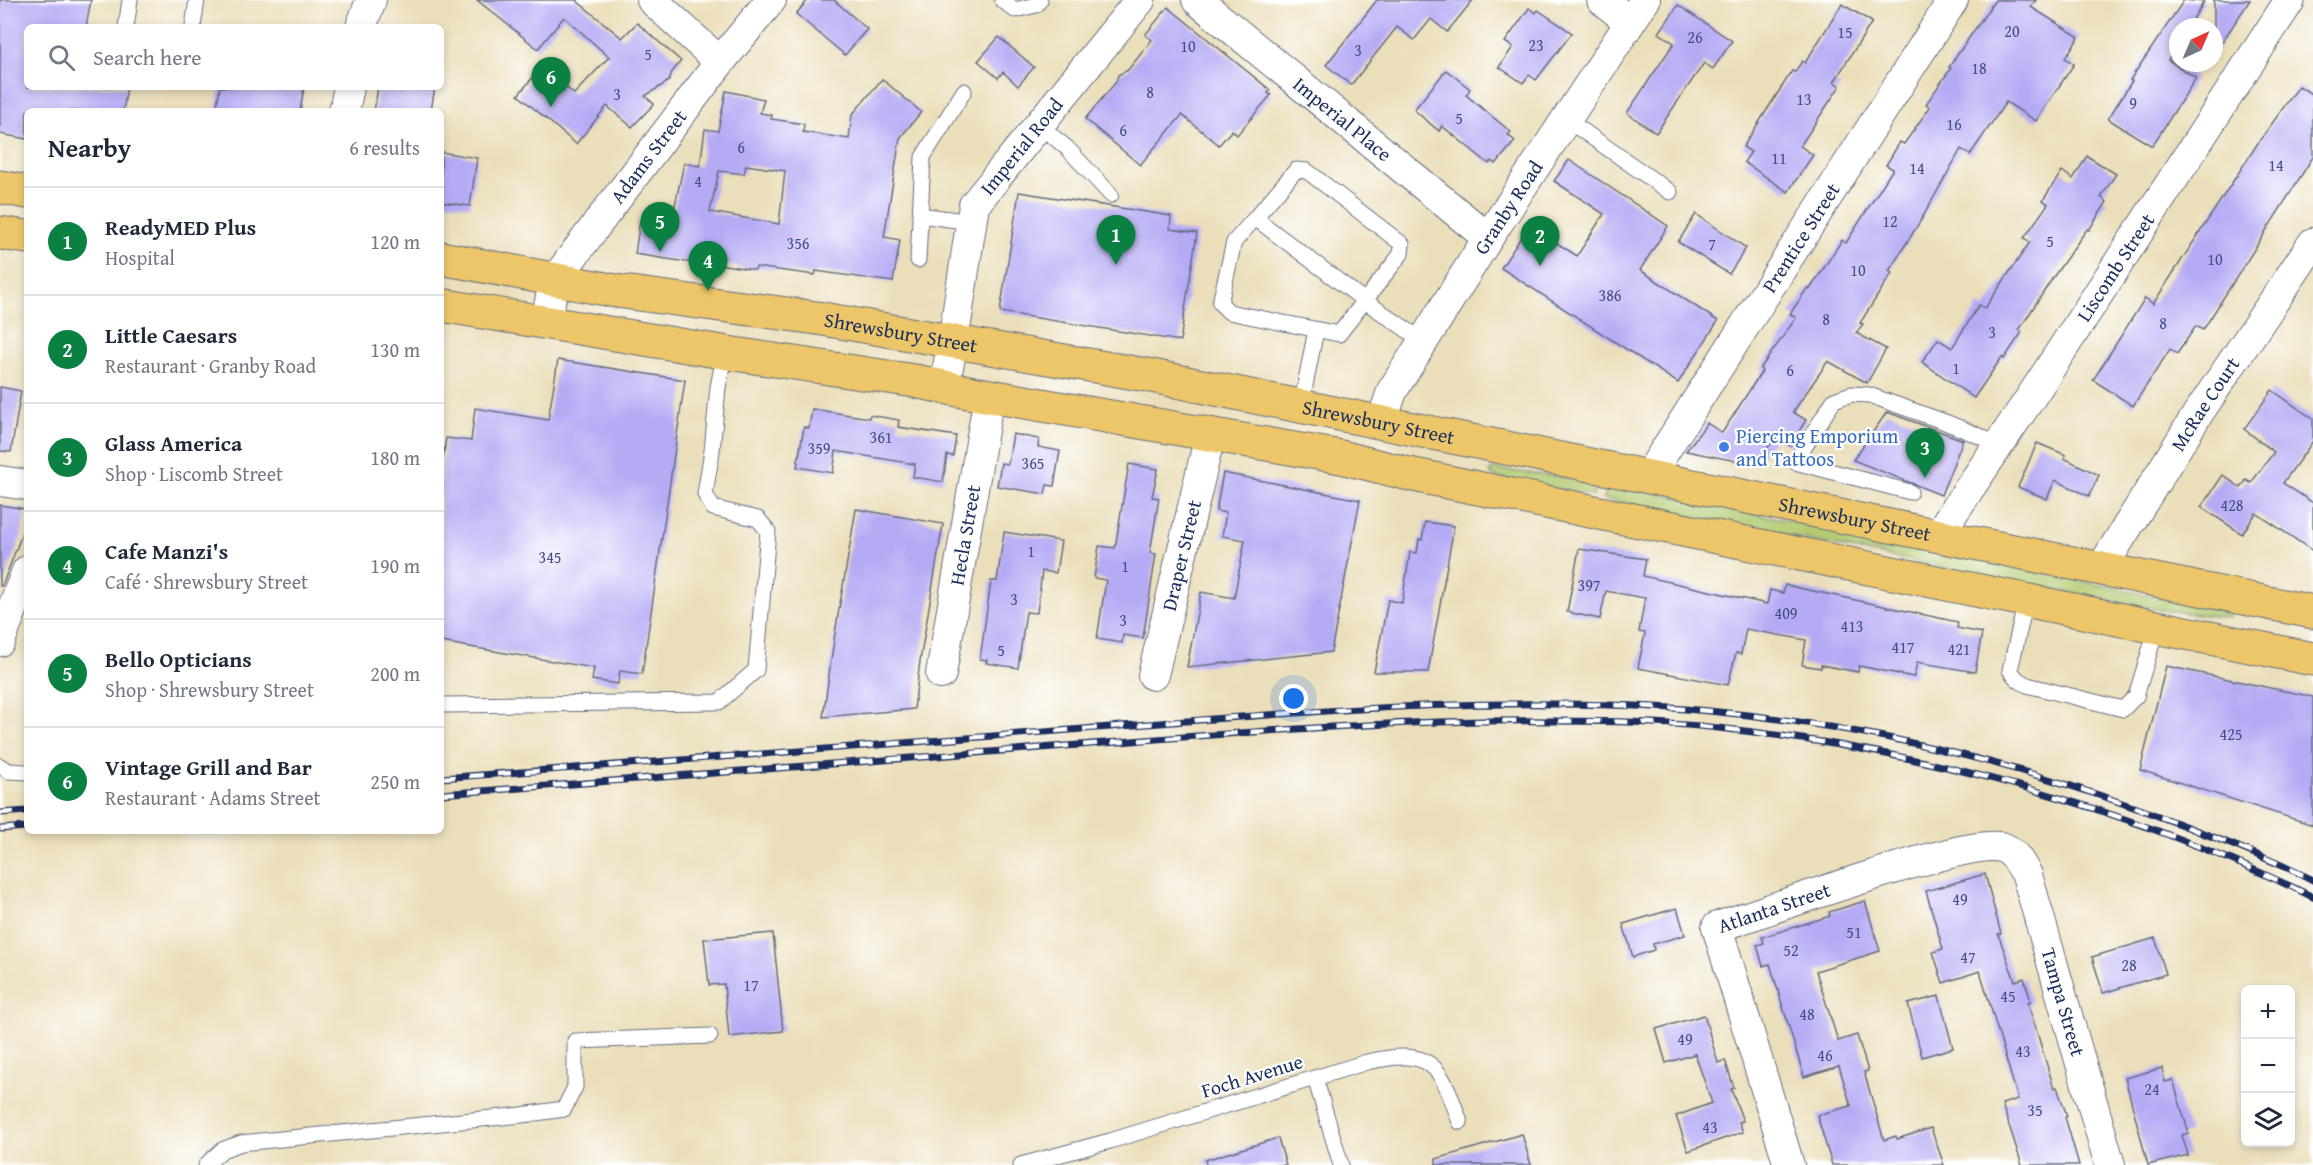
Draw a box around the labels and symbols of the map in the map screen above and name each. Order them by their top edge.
north arrow [2169,18,2223,72]
house number: 20 [2004,19,2020,43]
house number: 15 [1837,20,1853,44]
house number: 26 [1687,25,1703,49]
house number: 23 [1528,33,1544,57]
house number: 10 [1180,34,1196,58]
house number: 3 [1354,38,1362,62]
house number: 5 [644,42,652,66]
house number: 18 [1971,56,1987,80]
pin: 6 [532,57,570,107]
street label: Imperial Place [1287,69,1399,168]
house number: 8 [1146,80,1154,104]
house number: 3 [613,82,621,106]
house number: 13 [1796,87,1812,111]
street label: Imperial Road [973,91,1070,201]
house number: 9 [2129,91,2137,115]
street label: Adams Street [603,103,693,209]
house number: 5 [1455,106,1463,130]
house number: 16 [1946,112,1962,136]
house number: 6 [1119,118,1127,142]
house number: 6 [737,135,745,159]
house number: 11 [1771,146,1787,170]
house number: 14 [2268,153,2284,177]
street label: Granby Road [1466,154,1550,260]
house number: 14 [1909,156,1925,180]
house number: 4 [694,169,702,193]
street label: Prentice Street [1755,177,1847,298]
pin: 5 [640,202,680,252]
street label: Liscomb Street [2069,207,2161,327]
house number: 12 [1882,209,1898,233]
pin: 1 [1096,216,1136,265]
pin: 2 [1520,216,1560,266]
house number: 5 [2046,229,2054,253]
house number: 356 [786,231,810,255]
house number: 7 [1708,232,1716,256]
pin: 4 [688,242,728,291]
house number: 10 [2207,247,2223,271]
house number: 10 [1850,258,1866,282]
house number: 386 [1598,283,1622,307]
street label: Shrewsbury Street [822,305,980,360]
house number: 8 [1822,307,1830,331]
house number: 8 [2159,311,2167,335]
house number: 3 [1988,320,1996,344]
street label: McRae Court [2163,351,2246,456]
house number: 1 [1952,356,1960,380]
house number: 6 [1786,358,1794,382]
street label: Shrewsbury Street [1300,392,1457,451]
place label: Piercing Emporium and Tattoos [1736,421,1899,473]
house number: 361 [869,425,893,449]
pin: 3 [1906,428,1944,478]
house number: 359 [807,436,831,460]
marker: Piercing Emporium and Tattoos [1717,440,1731,454]
house number: 365 [1021,451,1045,475]
street label: Hecla Street [942,483,987,587]
street label: Shrewsbury Street [1776,489,1934,548]
house number: 428 [2220,493,2244,517]
street label: Draper Street [1154,497,1208,614]
house number: 1 [1027,539,1035,563]
house number: 345 [538,545,562,569]
house number: 1 [1121,554,1129,578]
house number: 397 [1577,573,1601,597]
house number: 3 [1010,587,1018,611]
house number: 409 [1774,601,1798,625]
house number: 3 [1119,608,1127,632]
house number: 413 [1840,614,1864,638]
house number: 417 [1891,635,1915,659]
house number: 421 [1947,637,1971,661]
house number: 5 [997,638,1005,662]
your location [1279,684,1308,713]
house number: 425 [2219,722,2243,746]
street label: Atlanta Street [1714,875,1834,940]
house number: 49 [1952,887,1968,911]
house number: 51 [1846,920,1862,944]
house number: 52 [1783,938,1799,962]
street label: Tampa Street [2035,944,2093,1060]
house number: 47 [1960,945,1976,969]
house number: 28 [2121,953,2137,977]
house number: 17 [743,973,759,997]
house number: 45 [2000,984,2016,1008]
house number: 48 [1799,1002,1815,1026]
house number: 49 [1677,1027,1693,1051]
house number: 43 [2015,1039,2031,1063]
house number: 46 [1817,1043,1833,1067]
street label: Foch Avenue [1197,1046,1306,1105]
house number: 24 [2144,1077,2160,1101]
house number: 35 [2027,1098,2043,1122]
house number: 43 [1702,1115,1718,1139]

